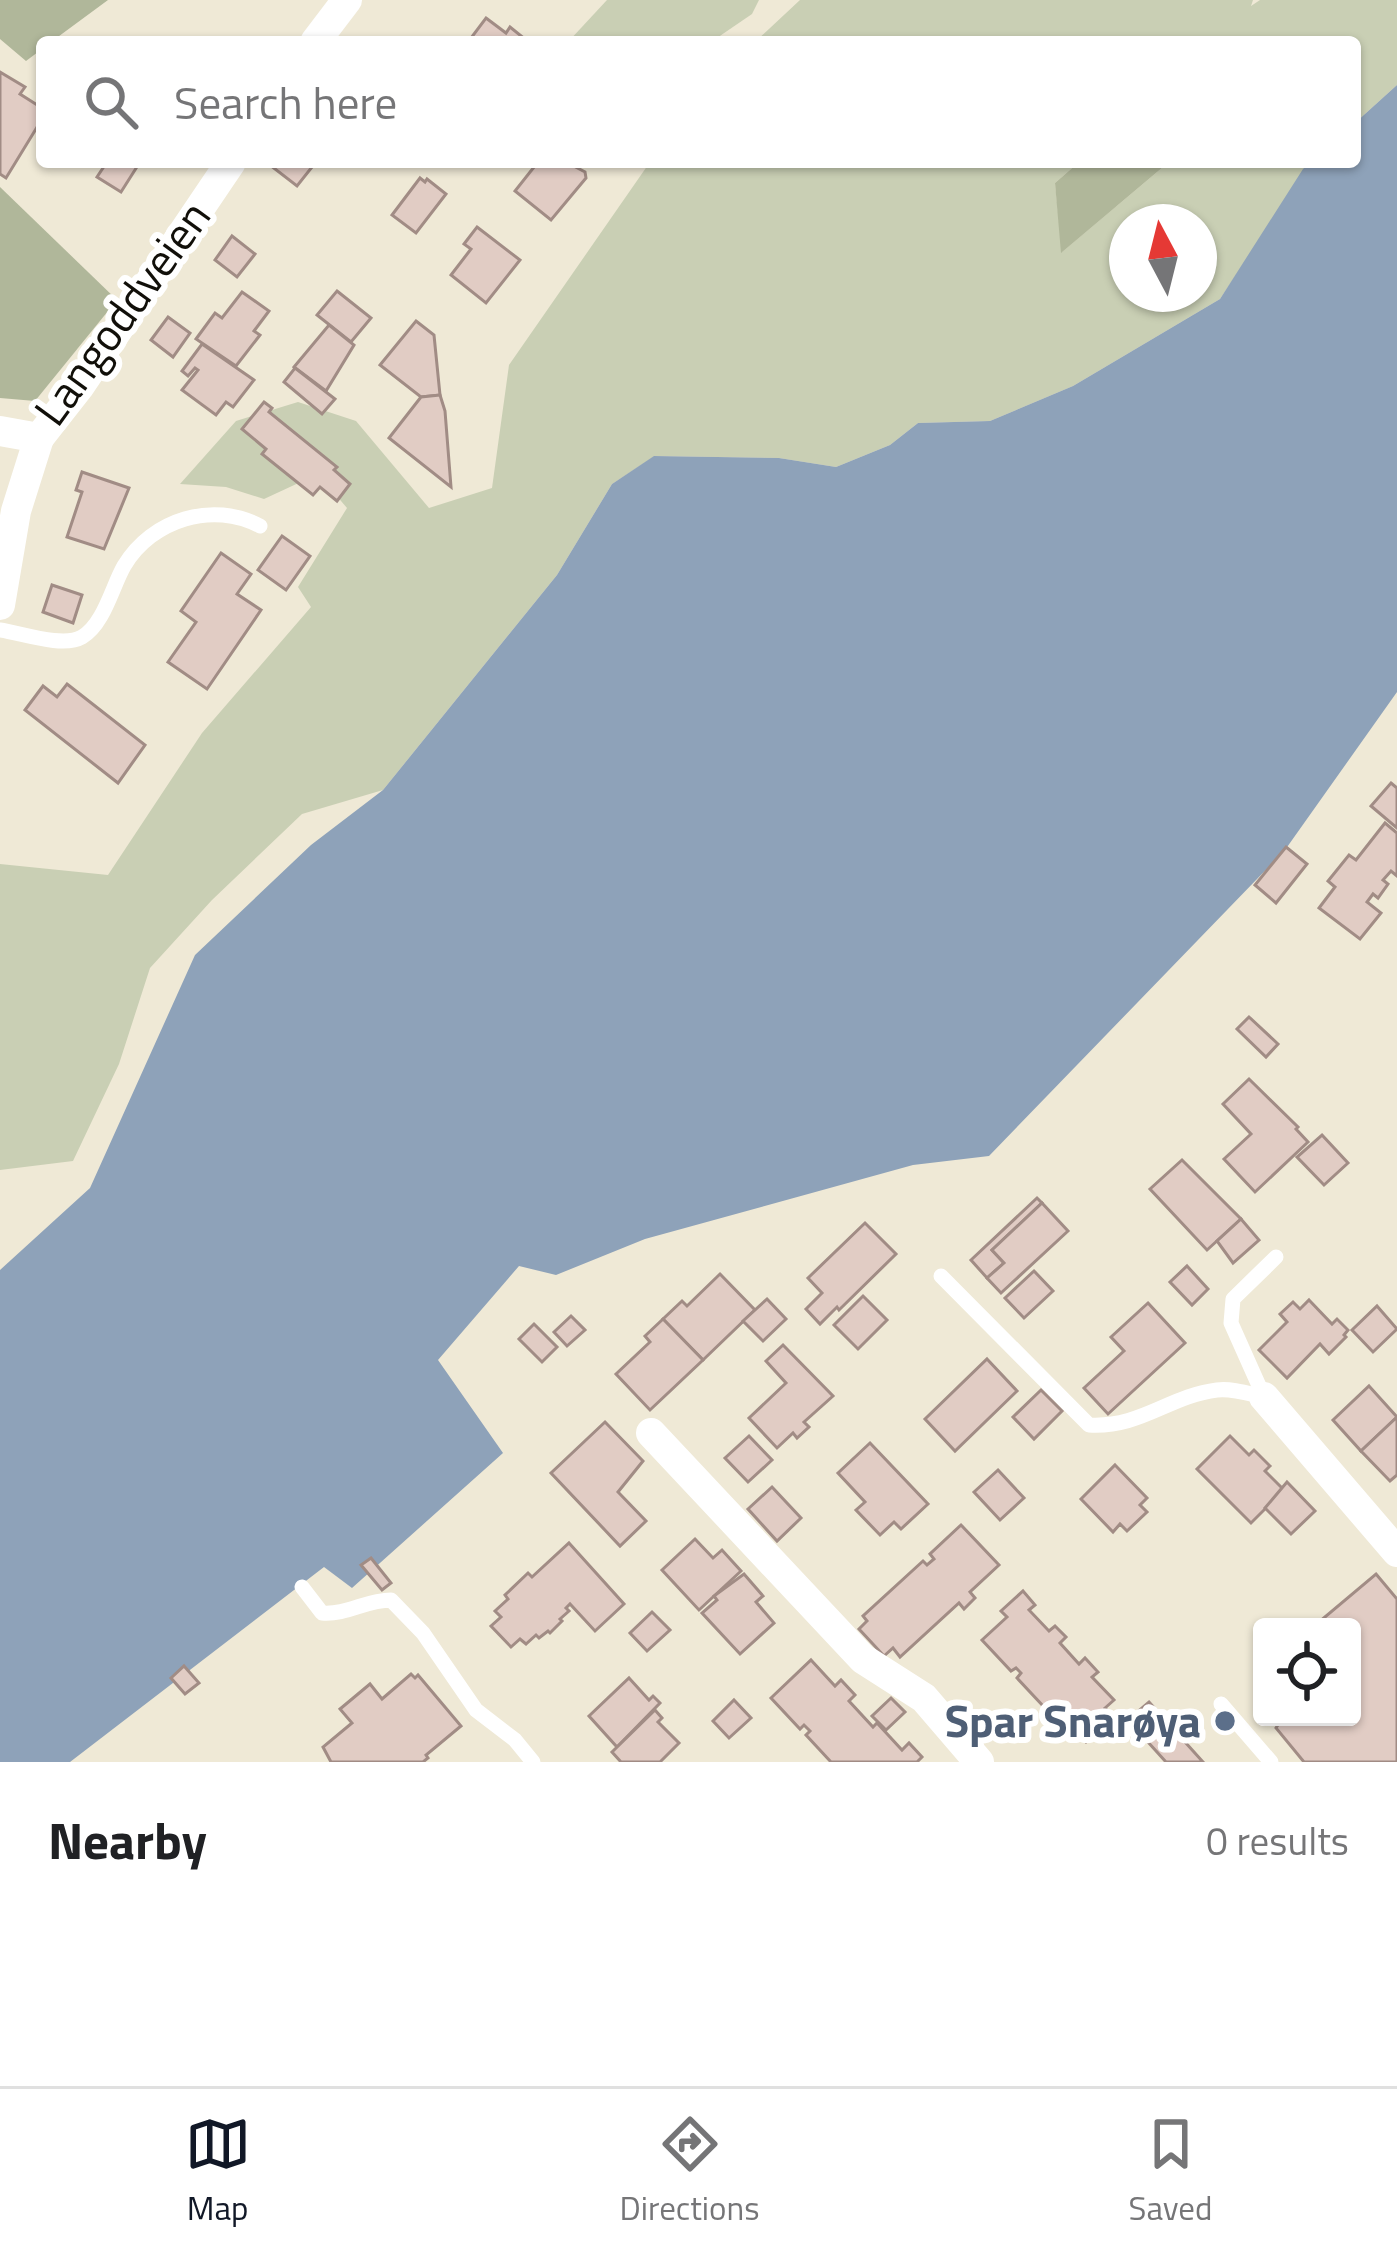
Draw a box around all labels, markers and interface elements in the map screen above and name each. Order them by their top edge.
search box [36,36,1361,168]
text: Search here [174,68,397,136]
icon: search [78,69,144,135]
street label: Langoddveien [16,186,226,439]
north arrow [1109,204,1217,312]
map controls [1253,1618,1361,1726]
button: locate [1253,1618,1361,1726]
place label: Spar Snarøya [945,1686,1201,1754]
marker: Spar Snarøya [1212,1708,1238,1734]
text: Nearby [48,1801,207,1879]
text: 0 results [1206,1811,1349,1870]
tab: Map [185,2111,251,2233]
tab: Directions [620,2111,760,2233]
tab: Saved [1129,2111,1212,2233]

